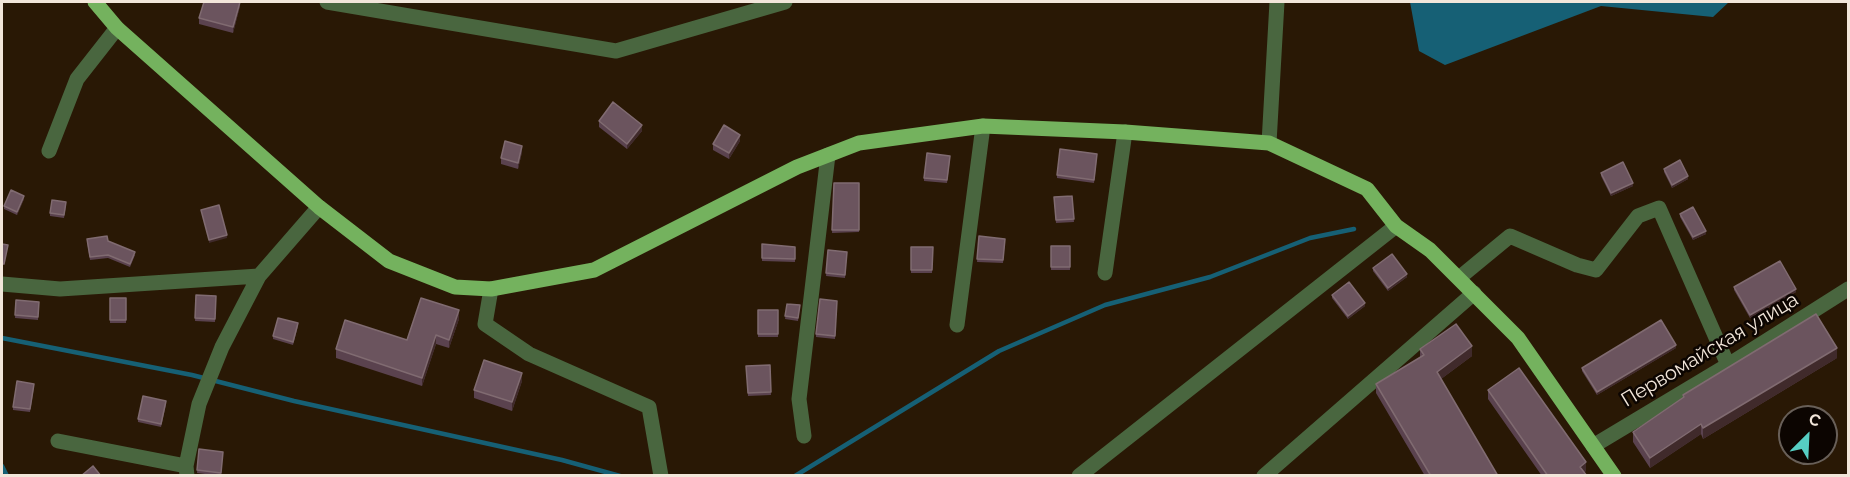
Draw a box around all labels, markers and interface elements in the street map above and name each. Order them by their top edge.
street label: Первомайская улица [1617,288,1803,412]
north arrow [1778,405,1838,465]
text: С [1806,409,1824,431]

